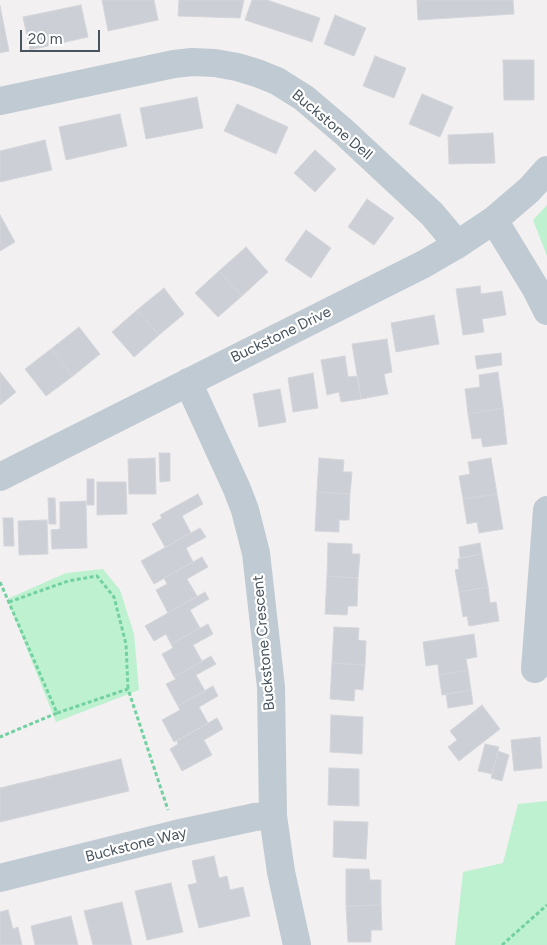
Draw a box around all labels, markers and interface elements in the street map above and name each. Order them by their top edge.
scale bar [22,20,102,52]
text: 20 m [28,30,62,48]
street label: Buckstone Dell [288,86,376,164]
street label: Buckstone Drive [228,303,334,367]
street label: Buckstone Crescent [249,575,279,711]
street label: Buckstone Way [83,824,189,866]

